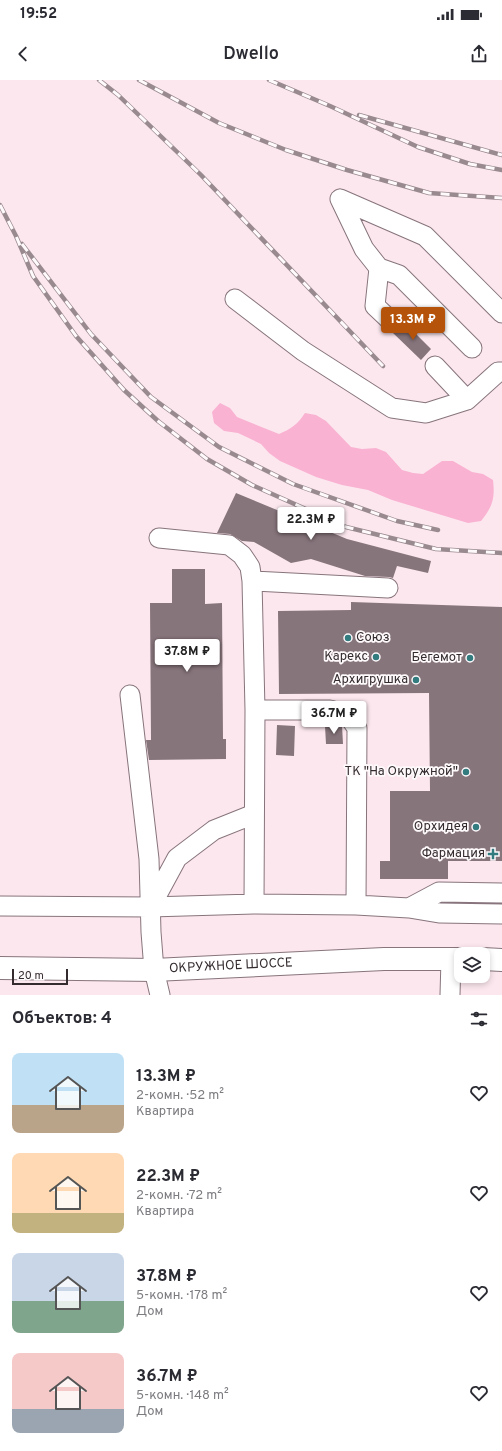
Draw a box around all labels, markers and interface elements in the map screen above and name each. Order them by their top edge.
text: 19:52 [20,5,57,24]
icon: back [12,43,34,65]
text: Dwello [223,43,279,66]
icon: share [468,43,490,65]
pin: 13.3M ₽ [376,307,450,341]
text: 13.3M ₽ [390,312,436,328]
pin: 22.3M ₽ [274,507,348,541]
text: 22.3M ₽ [286,512,336,528]
place label: Союз [356,630,390,646]
marker: Союз [343,633,353,643]
pin: 37.8M ₽ [150,639,224,673]
text: 37.8M ₽ [164,644,210,660]
place label: Карекс [324,649,368,665]
place label: Бегемот [412,650,462,666]
marker: Карекс [371,652,381,662]
marker: Бегемот [465,653,475,663]
place label: Архигрушка [333,672,408,688]
marker: Архигрушка [411,675,421,685]
pin: 36.7M ₽ [297,701,371,735]
text: 36.7M ₽ [310,706,358,722]
place label: ТК "На Окружной" [345,764,458,780]
marker: ТК "На Окружной" [461,767,471,777]
place label: Орхидея [414,819,468,835]
marker: Орхидея [471,822,481,832]
place label: Фармация [422,846,485,862]
marker: Фармация [488,849,498,859]
map controls [454,947,490,983]
button: layers [454,947,490,983]
street label: ОКРУЖНОЕ ШОССЕ [169,955,293,977]
scale bar [12,967,68,986]
text: 20 m [18,969,44,983]
text: Объектов: 4 [12,1008,112,1030]
icon: filters [468,1008,490,1030]
text: 13.3M ₽ [136,1066,196,1088]
icon: home [44,1069,92,1117]
icon: heart [468,1082,490,1104]
text: 2-комн. · 52 m² [136,1088,224,1104]
text: Квартира [136,1104,194,1120]
text: 22.3M ₽ [136,1166,200,1188]
icon: home [44,1169,92,1217]
icon: heart [468,1182,490,1204]
text: 2-комн. · 72 m² [136,1188,222,1204]
text: Квартира [136,1204,194,1220]
text: 37.8M ₽ [136,1266,197,1288]
icon: home [44,1269,92,1317]
icon: heart [468,1282,490,1304]
text: 5-комн. · 178 m² [136,1288,227,1304]
text: Дом [136,1304,163,1320]
text: 36.7M ₽ [136,1366,198,1388]
icon: home [44,1369,92,1417]
icon: heart [468,1382,490,1404]
text: 5-комн. · 148 m² [136,1388,229,1404]
text: Дом [136,1404,163,1420]

